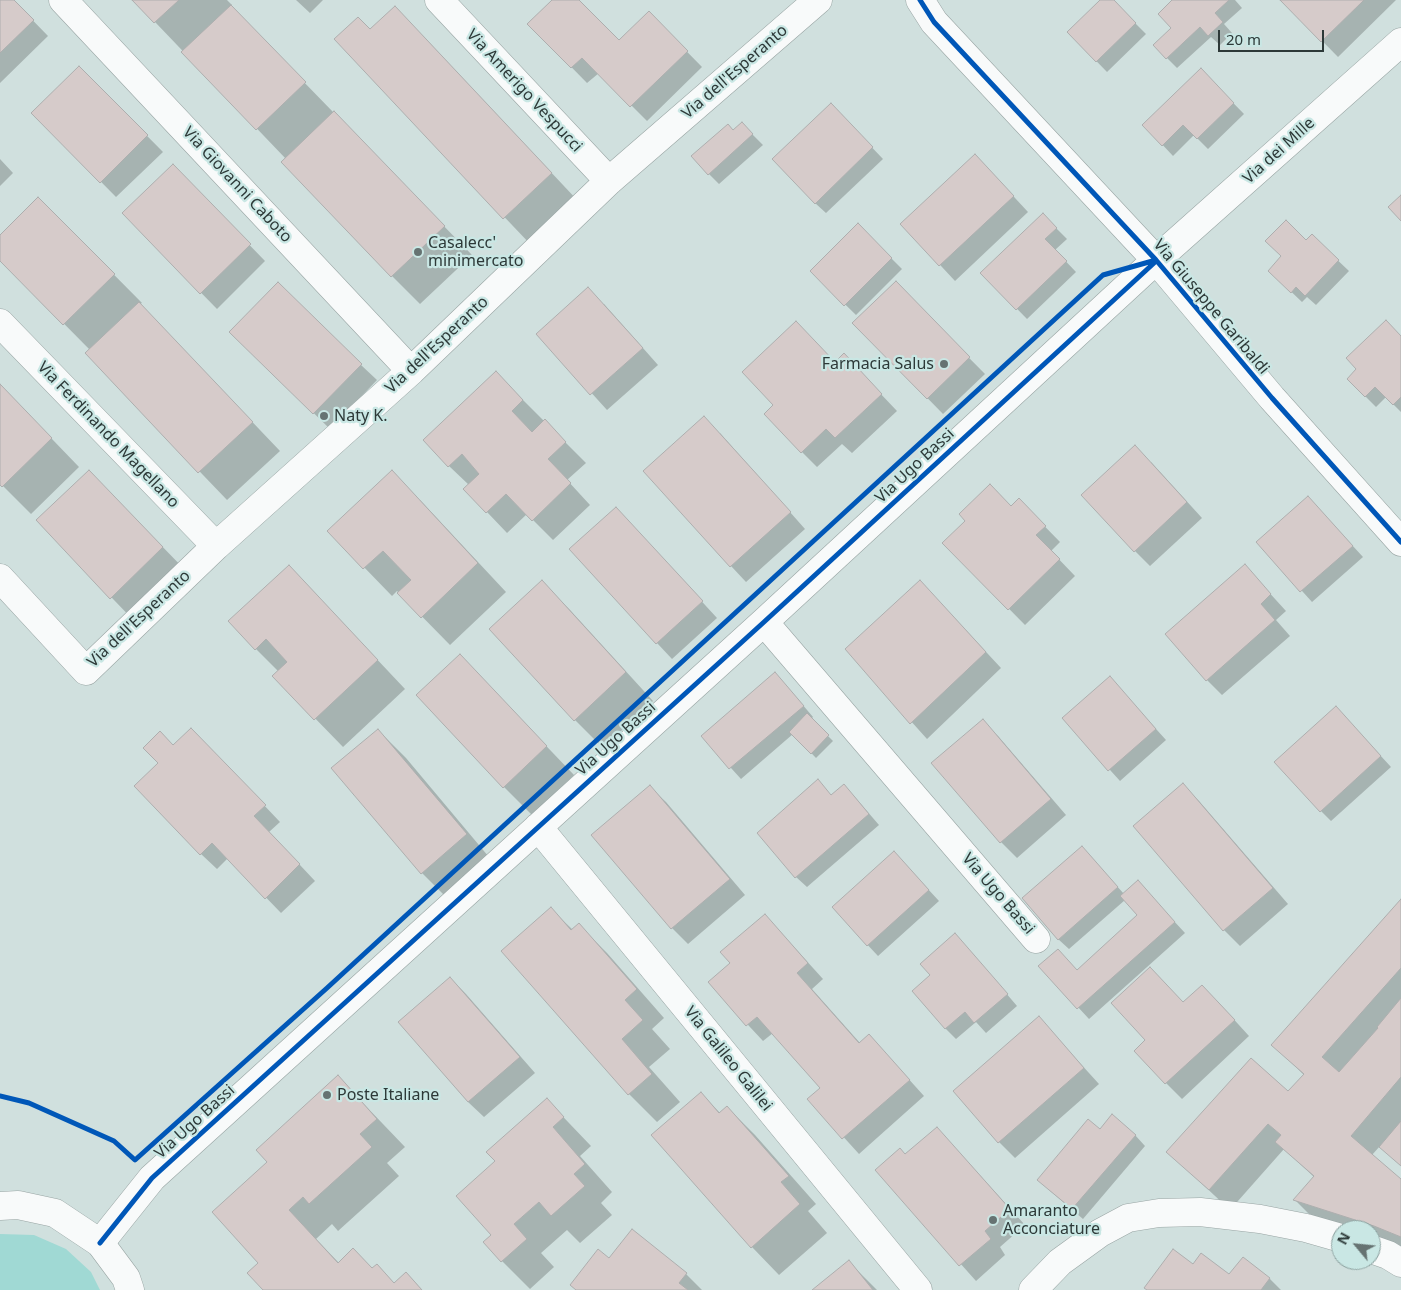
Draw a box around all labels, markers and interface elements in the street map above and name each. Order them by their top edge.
scale bar [1221,20,1327,52]
street label: Via dell'Esperanto [678,21,792,123]
street label: Via Amerigo Vespucci [462,26,586,156]
text: 20 m [1226,29,1261,49]
street label: Via dei Mille [1239,114,1319,188]
street label: Via Giovanni Caboto [178,123,296,247]
place label: Casalecc' minimercato [428,233,523,271]
street label: Via Giuseppe Garibaldi [1149,236,1273,378]
marker: Casalecc' minimercato [412,246,424,258]
street label: Via dell'Esperanto [382,292,492,398]
place label: Farmacia Salus [822,354,934,374]
street label: Via Ferdinando Magellano [33,358,183,512]
marker: Farmacia Salus [938,358,950,370]
place label: Naty K. [334,406,387,426]
marker: Naty K. [318,410,330,422]
street label: Via Ugo Bassi [871,425,959,507]
street label: Via dell'Esperanto [84,566,194,672]
street label: Via Ugo Bassi [572,698,660,780]
street label: Via Ugo Bassi [958,850,1038,938]
street label: Via Galileo Galilei [680,1003,776,1115]
street label: Via Ugo Bassi [151,1081,239,1163]
place label: Poste Italiane [337,1085,439,1105]
marker: Poste Italiane [321,1089,333,1101]
place label: Amaranto Acconciature [1003,1201,1100,1239]
marker: Amaranto Acconciature [987,1214,999,1226]
north arrow [1331,1220,1381,1270]
text: N [1332,1229,1354,1248]

